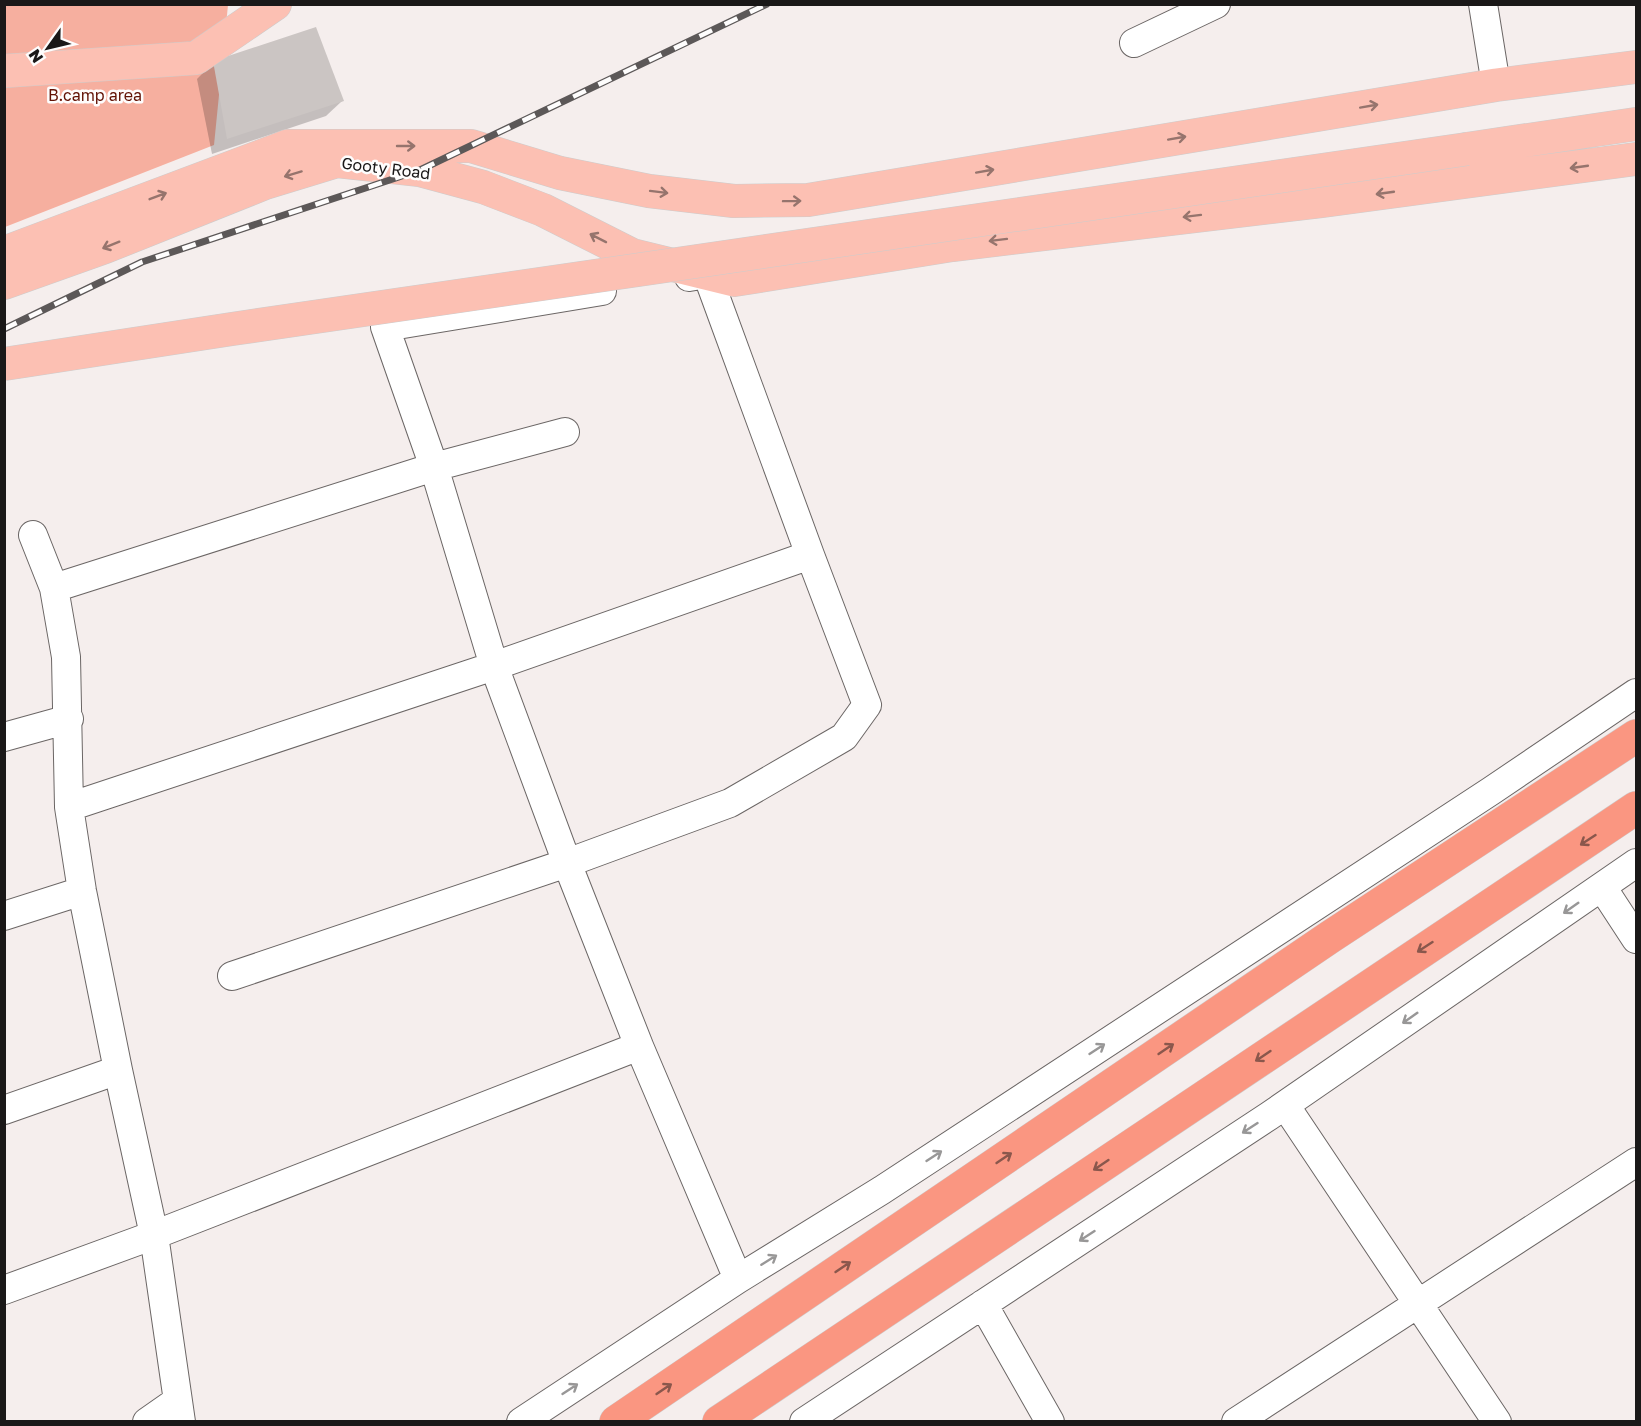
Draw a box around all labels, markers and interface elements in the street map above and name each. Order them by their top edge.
north arrow [18,18,78,78]
text: N [24,46,47,67]
park label: B.camp area [48,85,142,105]
one-way arrow [1359,100,1379,111]
one-way arrow [1167,133,1186,144]
one-way arrow [396,140,416,152]
street label: Gooty Road [340,153,432,183]
one-way arrow [1569,161,1589,172]
one-way arrow [974,165,994,176]
one-way arrow [284,170,303,181]
one-way arrow [648,186,668,197]
one-way arrow [1376,187,1396,198]
one-way arrow [148,189,167,200]
one-way arrow [782,195,802,206]
one-way arrow [1182,211,1202,222]
one-way arrow [590,231,608,243]
one-way arrow [989,234,1008,245]
one-way arrow [102,240,121,251]
one-way arrow [1580,834,1596,846]
one-way arrow [1563,902,1580,914]
one-way arrow [1417,942,1434,954]
one-way arrow [1403,1012,1419,1024]
one-way arrow [1157,1042,1174,1055]
one-way arrow [1088,1043,1105,1055]
one-way arrow [1255,1050,1272,1062]
one-way arrow [1241,1122,1258,1135]
one-way arrow [925,1150,941,1162]
one-way arrow [995,1152,1012,1164]
one-way arrow [1093,1159,1110,1171]
one-way arrow [1078,1229,1095,1242]
one-way arrow [760,1254,777,1266]
one-way arrow [834,1261,851,1274]
one-way arrow [561,1383,578,1395]
one-way arrow [655,1383,672,1395]

